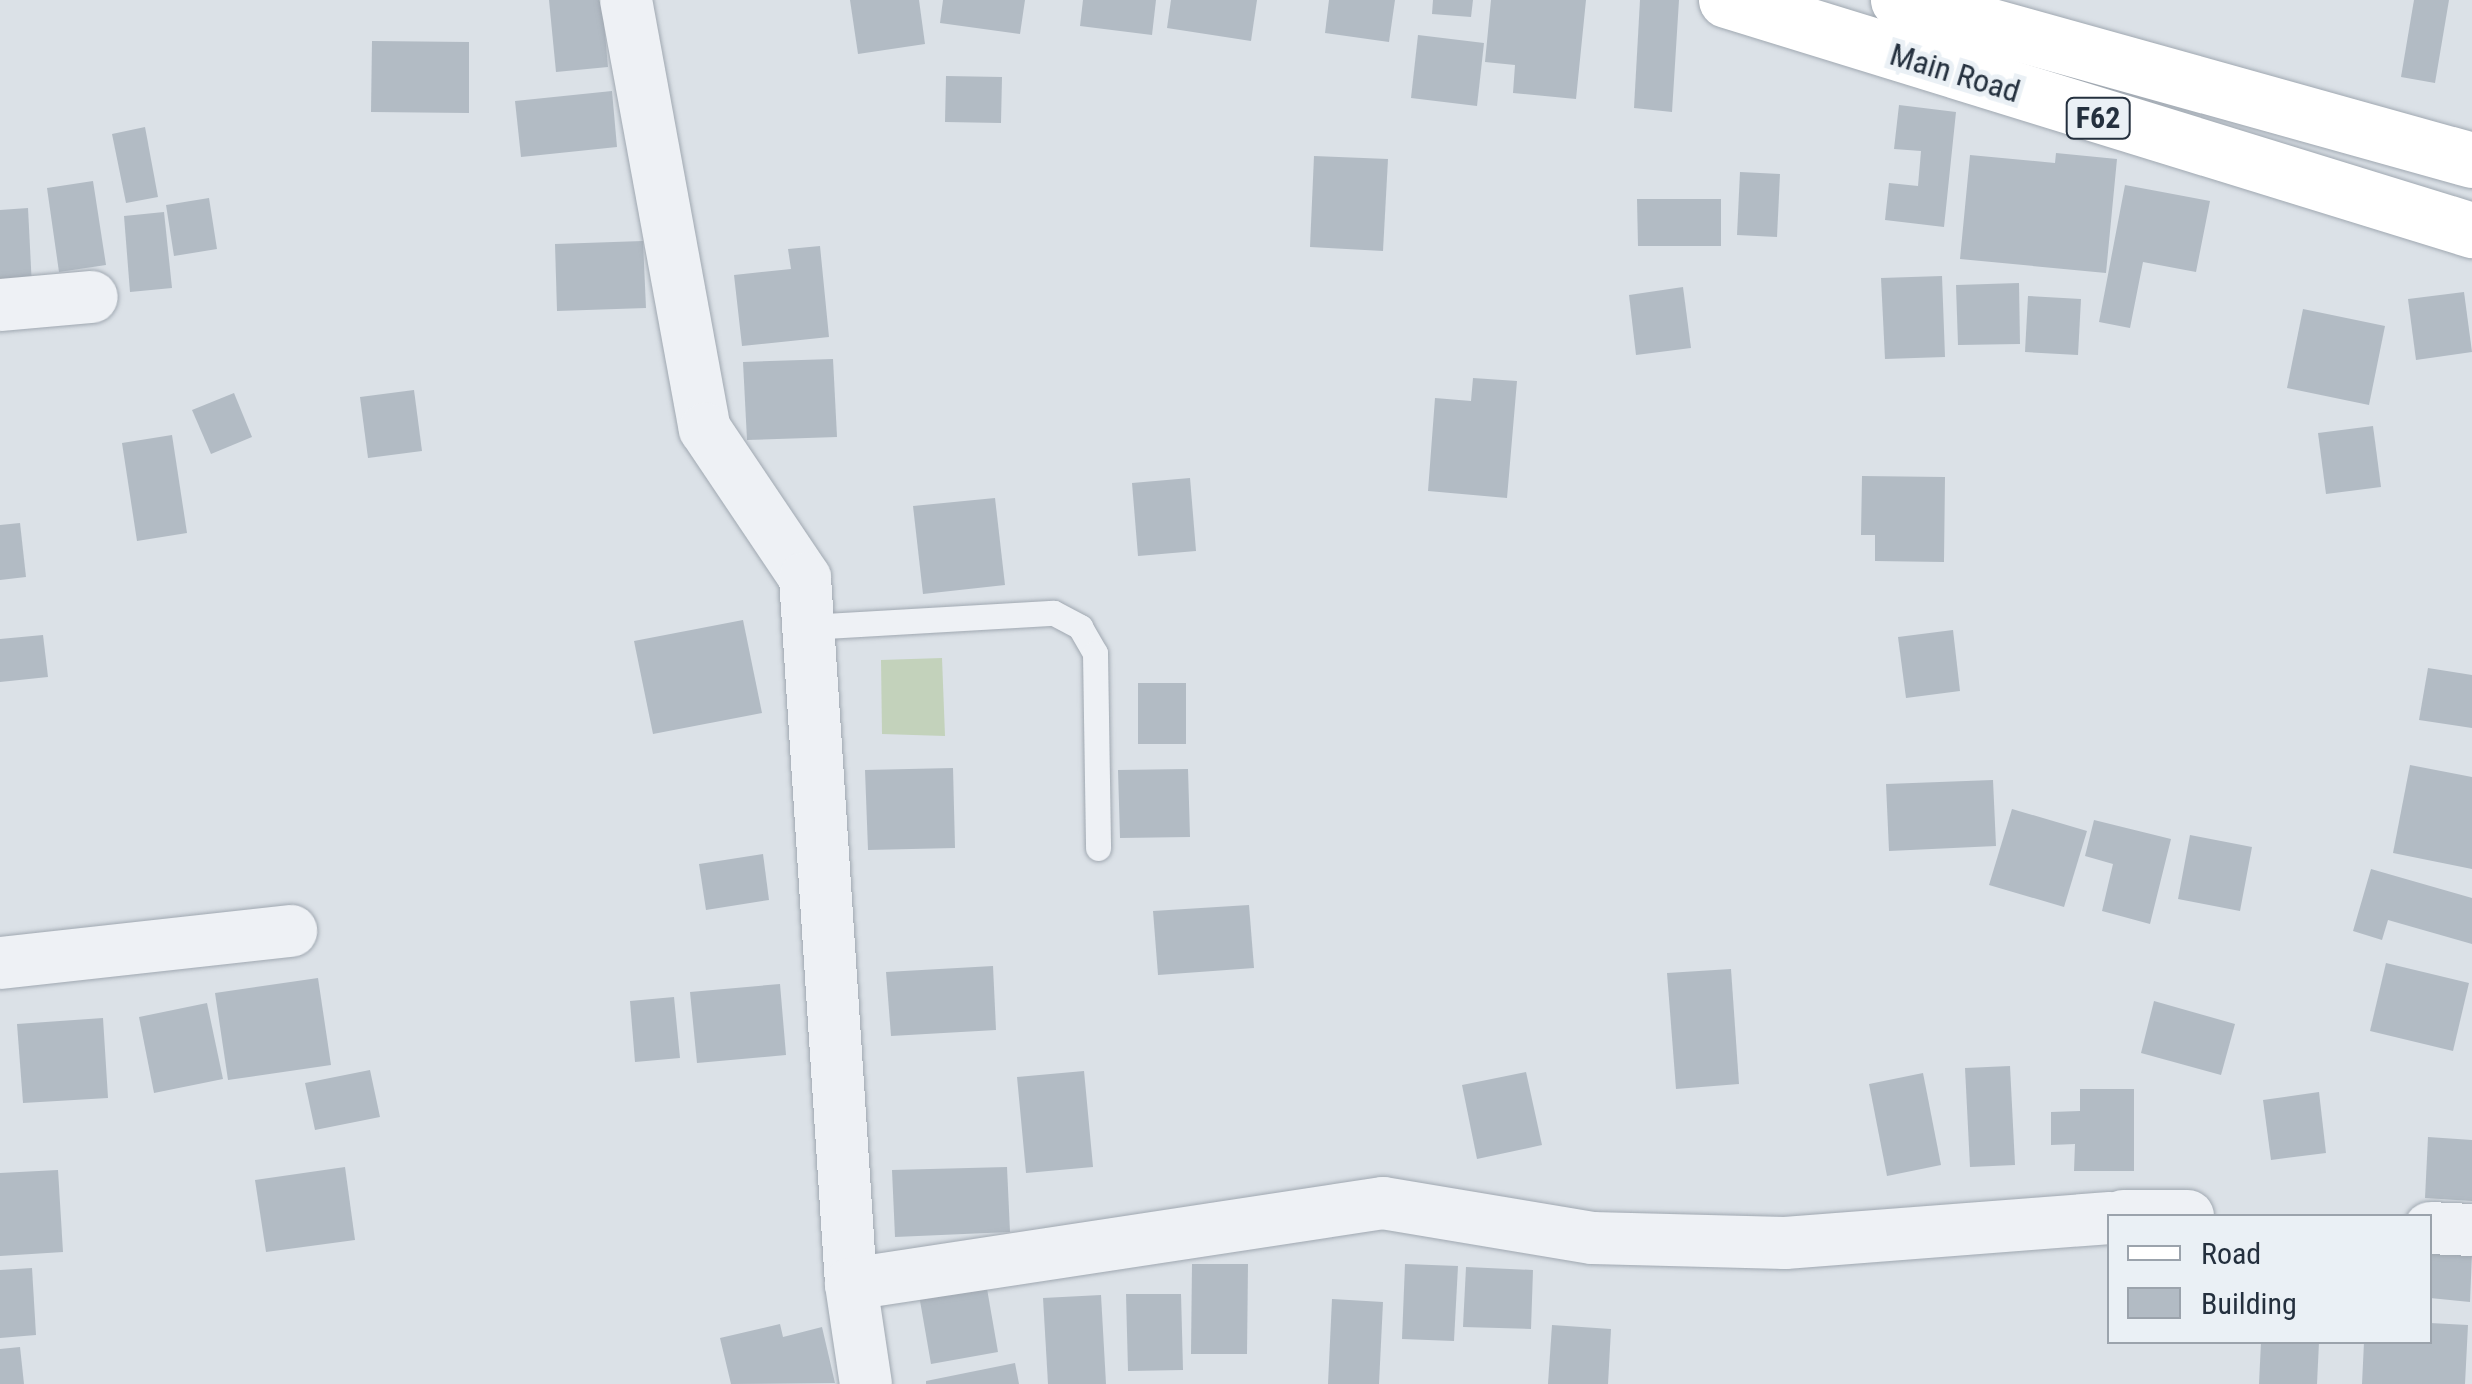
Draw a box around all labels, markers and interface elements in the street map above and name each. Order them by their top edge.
street label: Main Road [1885,35,2025,111]
road number: F62 [2066,93,2130,143]
legend [2107,1214,2432,1344]
text: Road [2201,1236,2261,1271]
text: Building [2201,1286,2297,1321]

